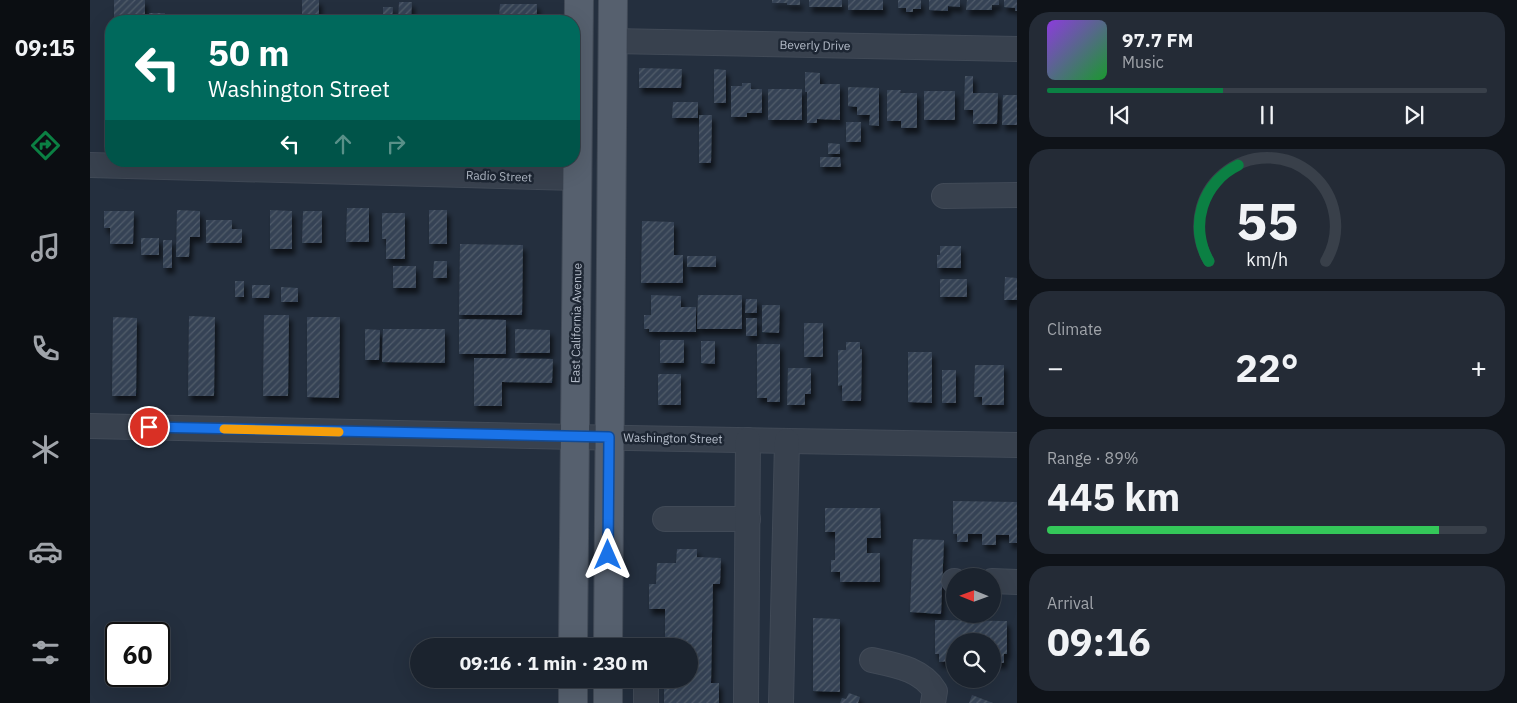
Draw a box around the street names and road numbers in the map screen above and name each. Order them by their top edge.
street label: Beverly Drive [779,37,851,53]
street label: Radio Street [466,167,532,185]
street label: East California Avenue [567,262,585,383]
street label: Washington Street [623,430,723,446]

